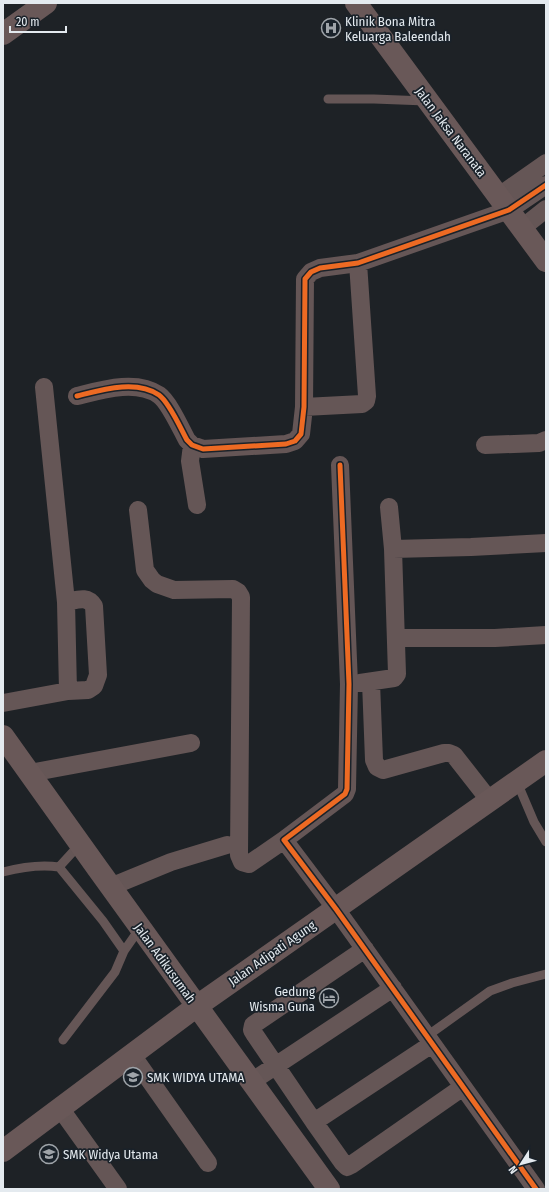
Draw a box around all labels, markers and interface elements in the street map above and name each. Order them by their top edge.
scale bar [10,8,66,34]
place label: Klinik Bona Mitra Keluarga Baleendah [345,14,451,44]
text: 20 m [16,15,40,29]
hospital icon: Klinik Bona Mitra Keluarga Baleendah [320,17,342,39]
street label: Jalan Jaksa Naranata [412,84,490,180]
street label: Jalan Adipati Agung [226,917,319,989]
street label: Jalan Adikusumah [131,920,199,1006]
place label: Gedung Wisma Guna [250,984,316,1014]
hotel icon: Gedung Wisma Guna [318,987,340,1009]
school or university icon: SMK WIDYA UTAMA [122,1066,144,1088]
place label: SMK WIDYA UTAMA [147,1070,245,1085]
school or university icon: SMK Widya Utama [38,1143,60,1165]
north arrow [501,1144,541,1184]
place label: SMK Widya Utama [63,1147,158,1162]
text: N [506,1163,521,1176]

